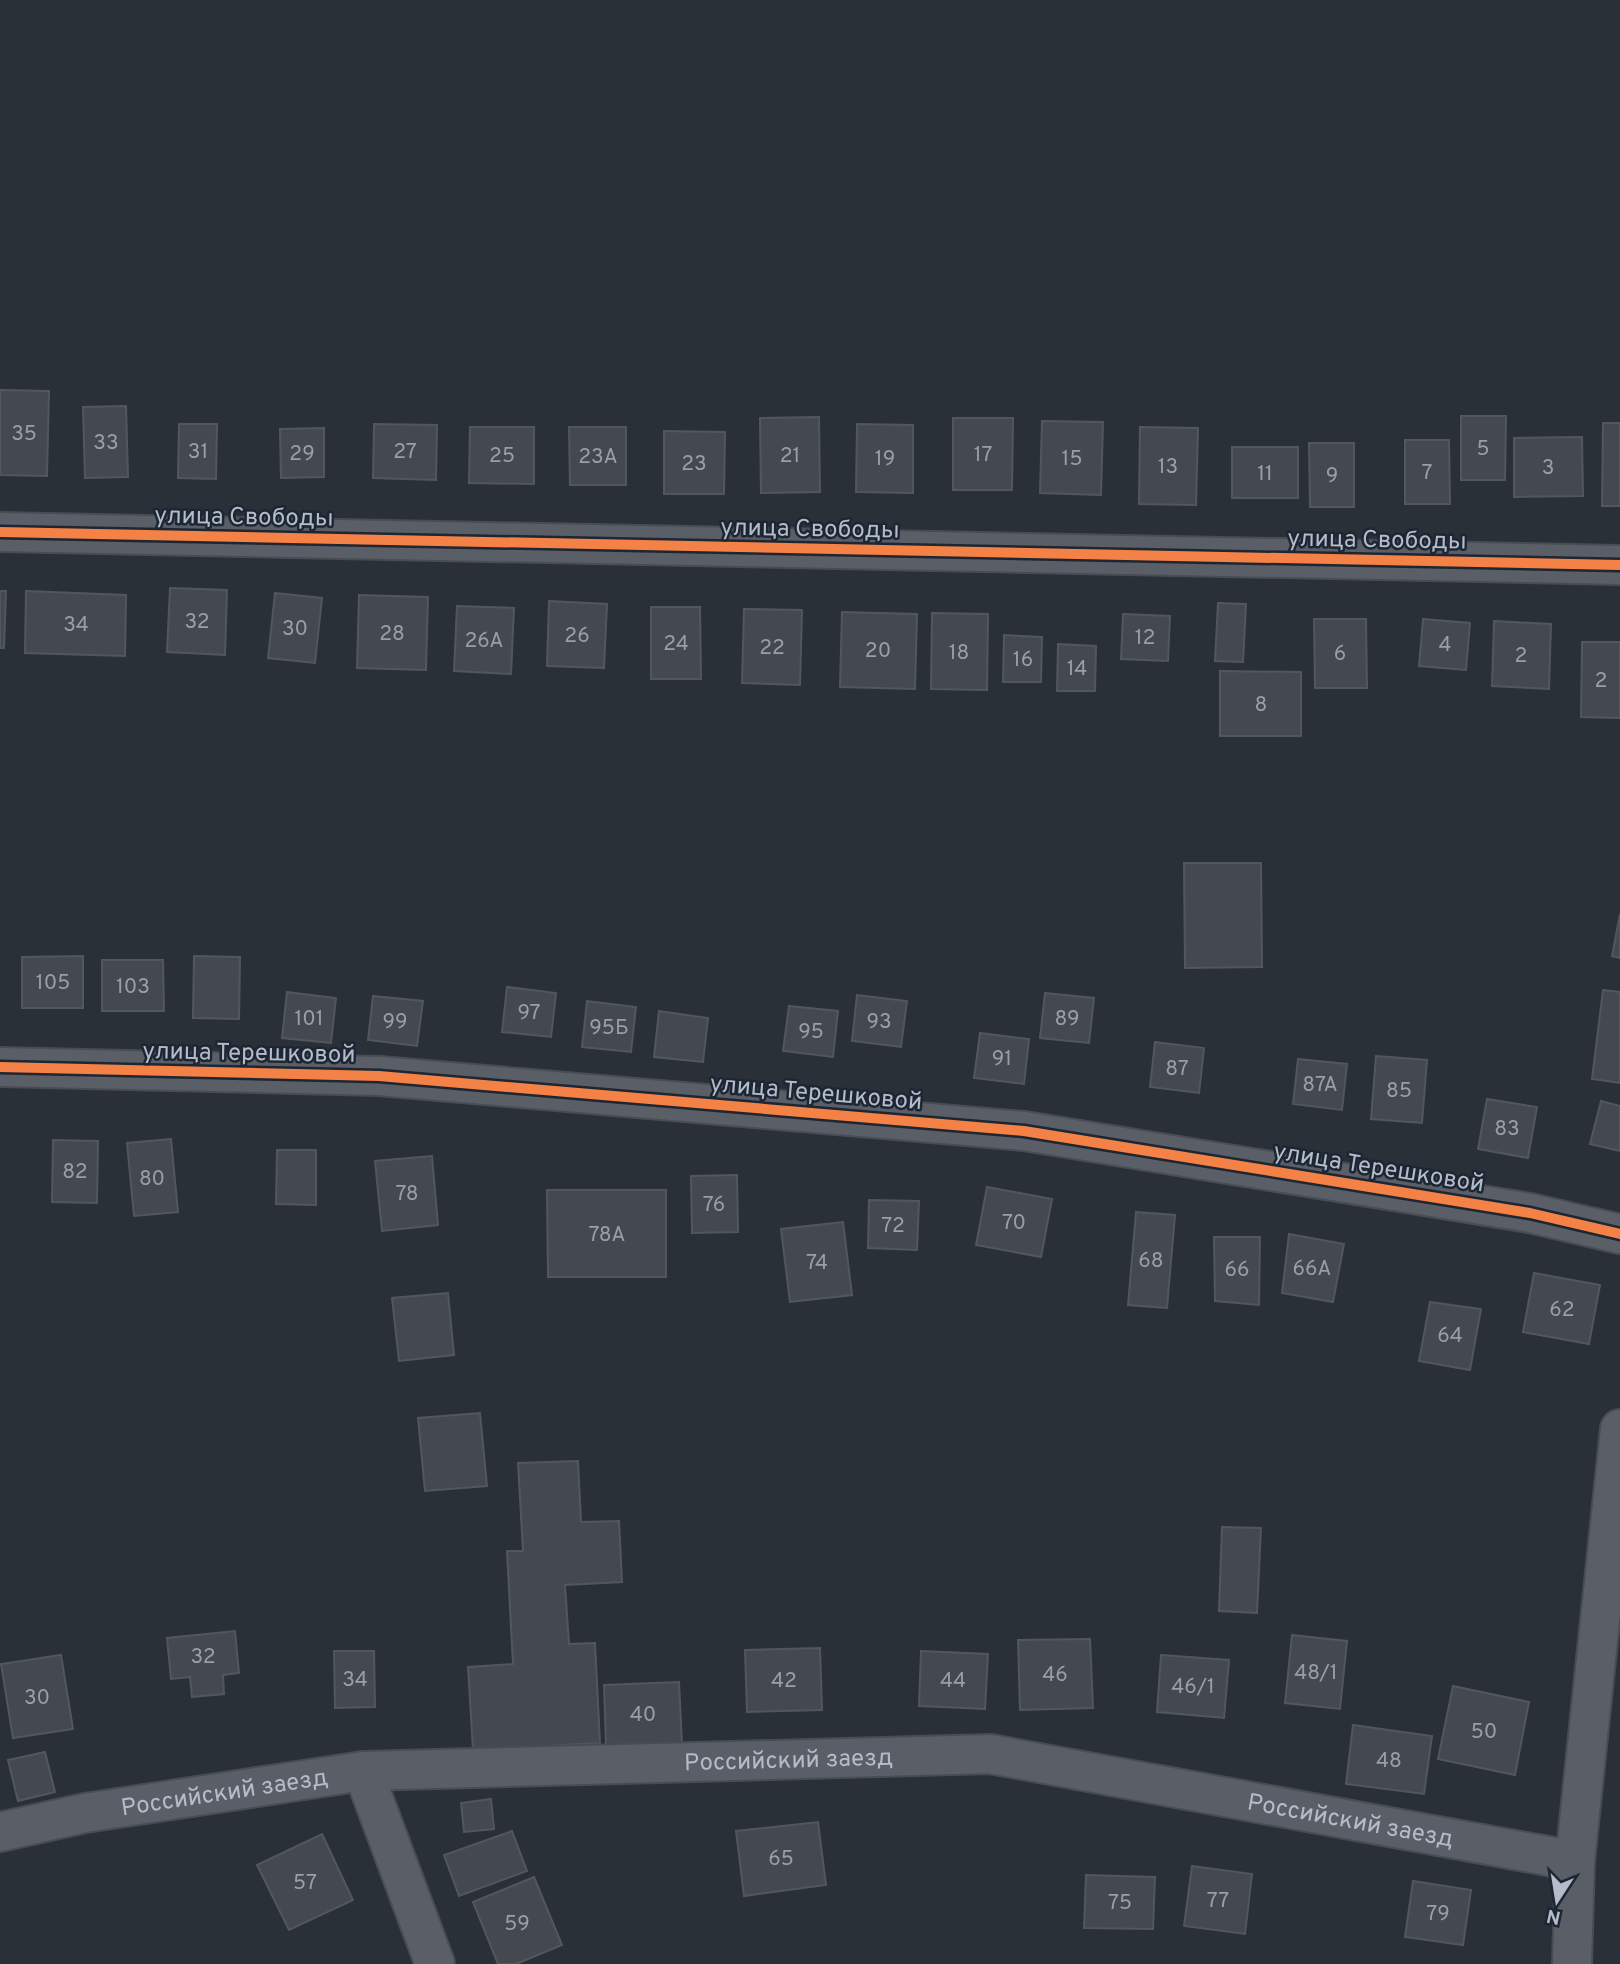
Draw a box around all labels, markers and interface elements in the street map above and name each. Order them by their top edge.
house number: 35 [11,421,37,448]
house number: 33 [93,430,119,457]
house number: 5 [1476,436,1490,463]
house number: 31 [188,439,208,466]
house number: 27 [393,439,417,466]
house number: 29 [289,441,315,468]
house number: 17 [974,442,992,469]
house number: 25 [489,443,515,470]
house number: 21 [780,443,800,470]
house number: 23А [578,444,618,471]
house number: 19 [875,446,895,473]
house number: 15 [1062,446,1082,473]
house number: 23 [681,451,707,478]
house number: 13 [1158,454,1178,481]
house number: 3 [1542,455,1554,482]
house number: 7 [1422,460,1433,487]
house number: 11 [1257,461,1273,488]
house number: 9 [1326,463,1338,490]
street label: улица Свободы [154,501,334,535]
street label: улица Свободы [720,513,900,547]
street label: улица Свободы [1287,524,1467,558]
house number: 32 [184,609,210,636]
house number: 34 [63,612,89,639]
house number: 30 [282,616,308,643]
house number: 28 [379,621,405,648]
house number: 26 [564,623,590,650]
house number: 12 [1135,625,1155,652]
house number: 26А [464,628,504,655]
house number: 24 [663,631,689,658]
house number: 4 [1438,632,1452,659]
house number: 22 [759,635,785,662]
house number: 20 [865,638,891,665]
house number: 18 [949,640,969,667]
house number: 6 [1334,641,1346,668]
house number: 2 [1515,643,1527,670]
house number: 16 [1013,647,1033,674]
house number: 14 [1067,656,1087,683]
house number: 2 [1595,668,1607,695]
house number: 8 [1255,692,1267,719]
house number: 105 [36,970,70,997]
house number: 103 [116,974,150,1001]
house number: 97 [518,1000,540,1027]
house number: 101 [294,1006,324,1033]
house number: 89 [1055,1006,1079,1033]
house number: 99 [382,1009,408,1036]
house number: 93 [866,1009,892,1036]
house number: 95Б [589,1015,629,1042]
house number: 95 [798,1019,824,1046]
street label: улица Терешковой [142,1037,356,1071]
house number: 91 [992,1046,1012,1073]
house number: 87 [1165,1056,1189,1083]
street label: улица Терешковой [708,1070,923,1118]
house number: 87А [1302,1072,1338,1099]
house number: 85 [1386,1078,1412,1105]
house number: 83 [1494,1116,1520,1143]
street label: улица Терешковой [1271,1137,1486,1200]
house number: 82 [62,1159,88,1186]
house number: 80 [139,1166,165,1193]
house number: 78 [395,1181,419,1208]
house number: 76 [703,1192,725,1219]
house number: 70 [1002,1210,1026,1237]
house number: 72 [881,1213,905,1240]
house number: 78А [588,1222,626,1249]
house number: 68 [1138,1248,1164,1275]
house number: 74 [806,1250,828,1277]
house number: 66А [1293,1256,1331,1283]
house number: 66 [1224,1257,1250,1284]
house number: 62 [1549,1297,1575,1324]
house number: 64 [1437,1323,1463,1350]
house number: 32 [190,1644,216,1671]
house number: 48/1 [1294,1660,1338,1687]
house number: 46 [1042,1662,1068,1689]
house number: 34 [342,1667,368,1694]
house number: 42 [771,1668,797,1695]
house number: 44 [940,1668,966,1695]
house number: 46/1 [1171,1674,1215,1701]
house number: 30 [24,1685,50,1712]
house number: 40 [630,1702,656,1729]
house number: 50 [1471,1719,1497,1746]
street label: Российский заезд [684,1744,894,1779]
house number: 48 [1376,1748,1402,1775]
street label: Российский заезд [119,1763,330,1824]
street label: Российский заезд [1245,1788,1456,1855]
house number: 65 [768,1846,794,1873]
north arrow [1522,1866,1592,1936]
house number: 57 [293,1870,317,1897]
house number: 77 [1207,1888,1229,1915]
house number: 75 [1108,1890,1132,1917]
house number: 79 [1426,1901,1450,1928]
text: N [1545,1903,1563,1929]
house number: 59 [504,1911,530,1938]

